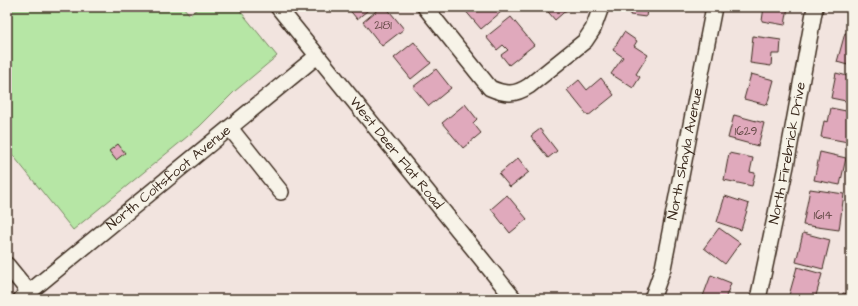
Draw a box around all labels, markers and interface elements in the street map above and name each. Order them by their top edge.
house number: 2181 [374,17,392,34]
street label: North Firebrick Drive [764,80,811,226]
street label: North Shayla Avenue [663,86,708,222]
street label: West Deer Flat Road [345,93,448,214]
street label: North Coltsfoot Avenue [102,120,236,235]
house number: 1629 [735,123,758,140]
house number: 1614 [814,207,832,224]

